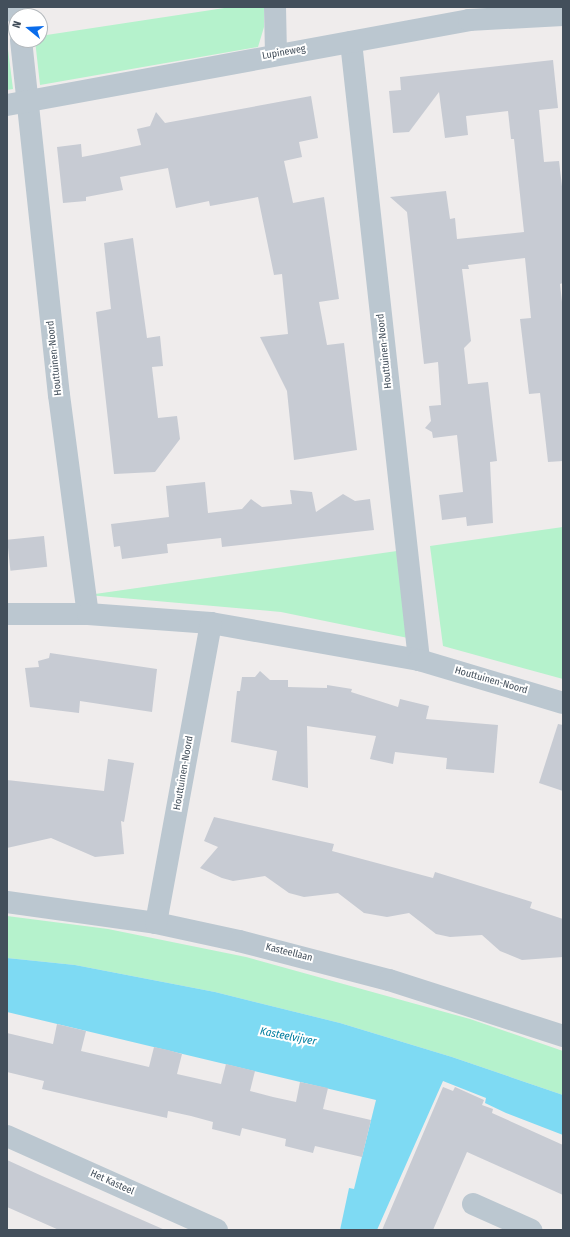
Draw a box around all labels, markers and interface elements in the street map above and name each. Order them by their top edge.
north arrow [8,8,48,48]
text: N [10,19,24,30]
street label: Lupineweg [261,43,307,63]
street label: Houttuinen-Noord [375,313,395,389]
street label: Houttuinen-Noord [45,320,65,396]
street label: Houttuinen-Noord [453,665,529,697]
street label: Houttuinen-Noord [172,735,196,811]
street label: Kasteellaan [264,941,314,965]
water label: Kasteelvijver [259,1025,317,1049]
street label: Het Kasteel [88,1168,136,1198]

